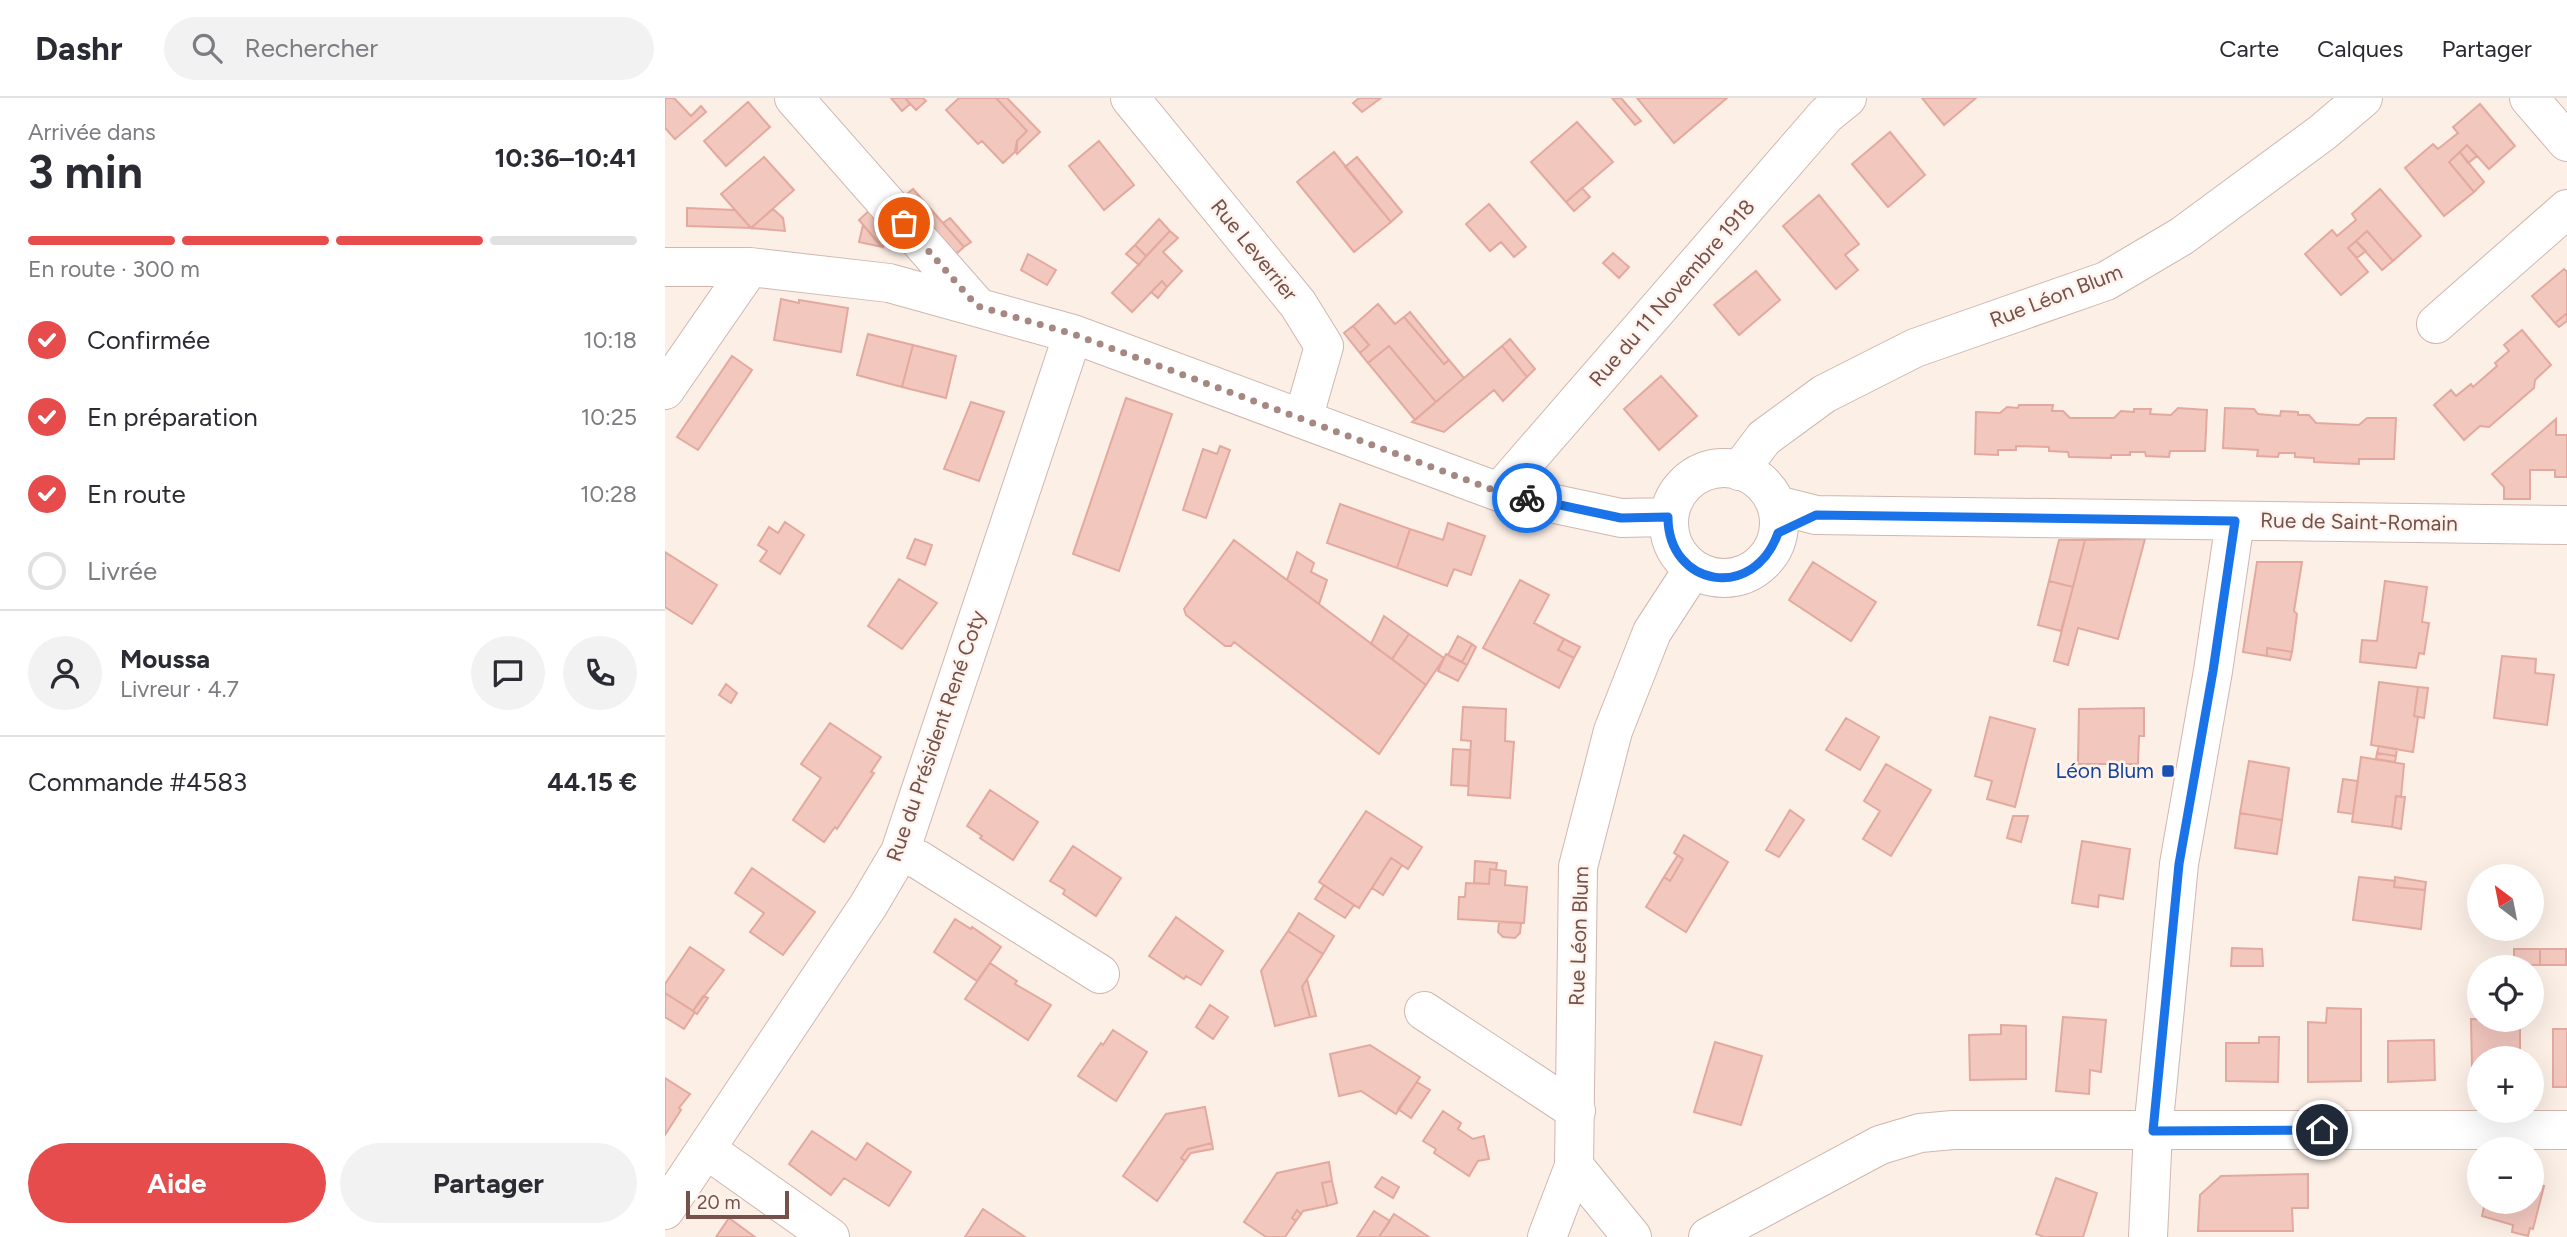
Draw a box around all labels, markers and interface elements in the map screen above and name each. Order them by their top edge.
search box [164,17,654,80]
text: Dashr [35,29,122,68]
icon: search [188,29,226,67]
text: Rechercher [244,32,378,64]
text: Carte [2219,34,2279,63]
text: Calques [2317,34,2403,63]
text: Partager [2441,34,2532,63]
text: Arrivée dans [28,118,156,146]
text: 10:36–10:41 [494,142,637,174]
text: 3 min [28,144,143,200]
pin [874,193,934,253]
street label: Rue Leverrier [1206,194,1303,306]
street label: Rue du 11 Novembre 1918 [1584,194,1760,391]
icon: bag [885,204,923,242]
text: En route · 300 m [28,255,200,283]
street label: Rue Léon Blum [1986,259,2126,332]
icon: check [28,321,66,359]
text: Confirmée [87,324,210,356]
text: 10:18 [583,326,637,354]
icon: check [28,398,66,436]
text: En préparation [87,401,258,433]
text: 10:25 [581,403,637,431]
courier [1492,463,1562,533]
icon: check [28,475,66,513]
text: En route [87,478,186,510]
icon: bike [1508,479,1546,517]
text: 10:28 [580,480,637,508]
street label: Rue de Saint-Romain [2260,507,2458,536]
text: Livrée [87,555,157,587]
street label: Rue du Président René Coty [881,607,990,865]
button: person [28,636,102,710]
button: chat [471,636,545,710]
button: phone [563,636,637,710]
text: Moussa [120,643,210,675]
text: Livreur · 4.7 [120,675,239,703]
place label: Léon Blum [2055,758,2154,783]
marker: Léon Blum [2160,763,2176,779]
text: Commande #4583 [28,766,247,798]
text: 44.15 € [547,766,637,798]
north arrow [2467,864,2545,942]
map controls [2467,864,2544,1214]
street label: Rue Léon Blum [1564,866,1593,1006]
button: locate [2467,955,2544,1032]
button: + [2467,1046,2544,1123]
pin [2292,1100,2352,1160]
icon: home [2303,1111,2341,1149]
button: − [2467,1137,2544,1214]
button: Aide [28,1143,326,1223]
button: Partager [340,1143,637,1223]
scale bar [686,1188,789,1220]
text: 20 m [697,1191,741,1214]

